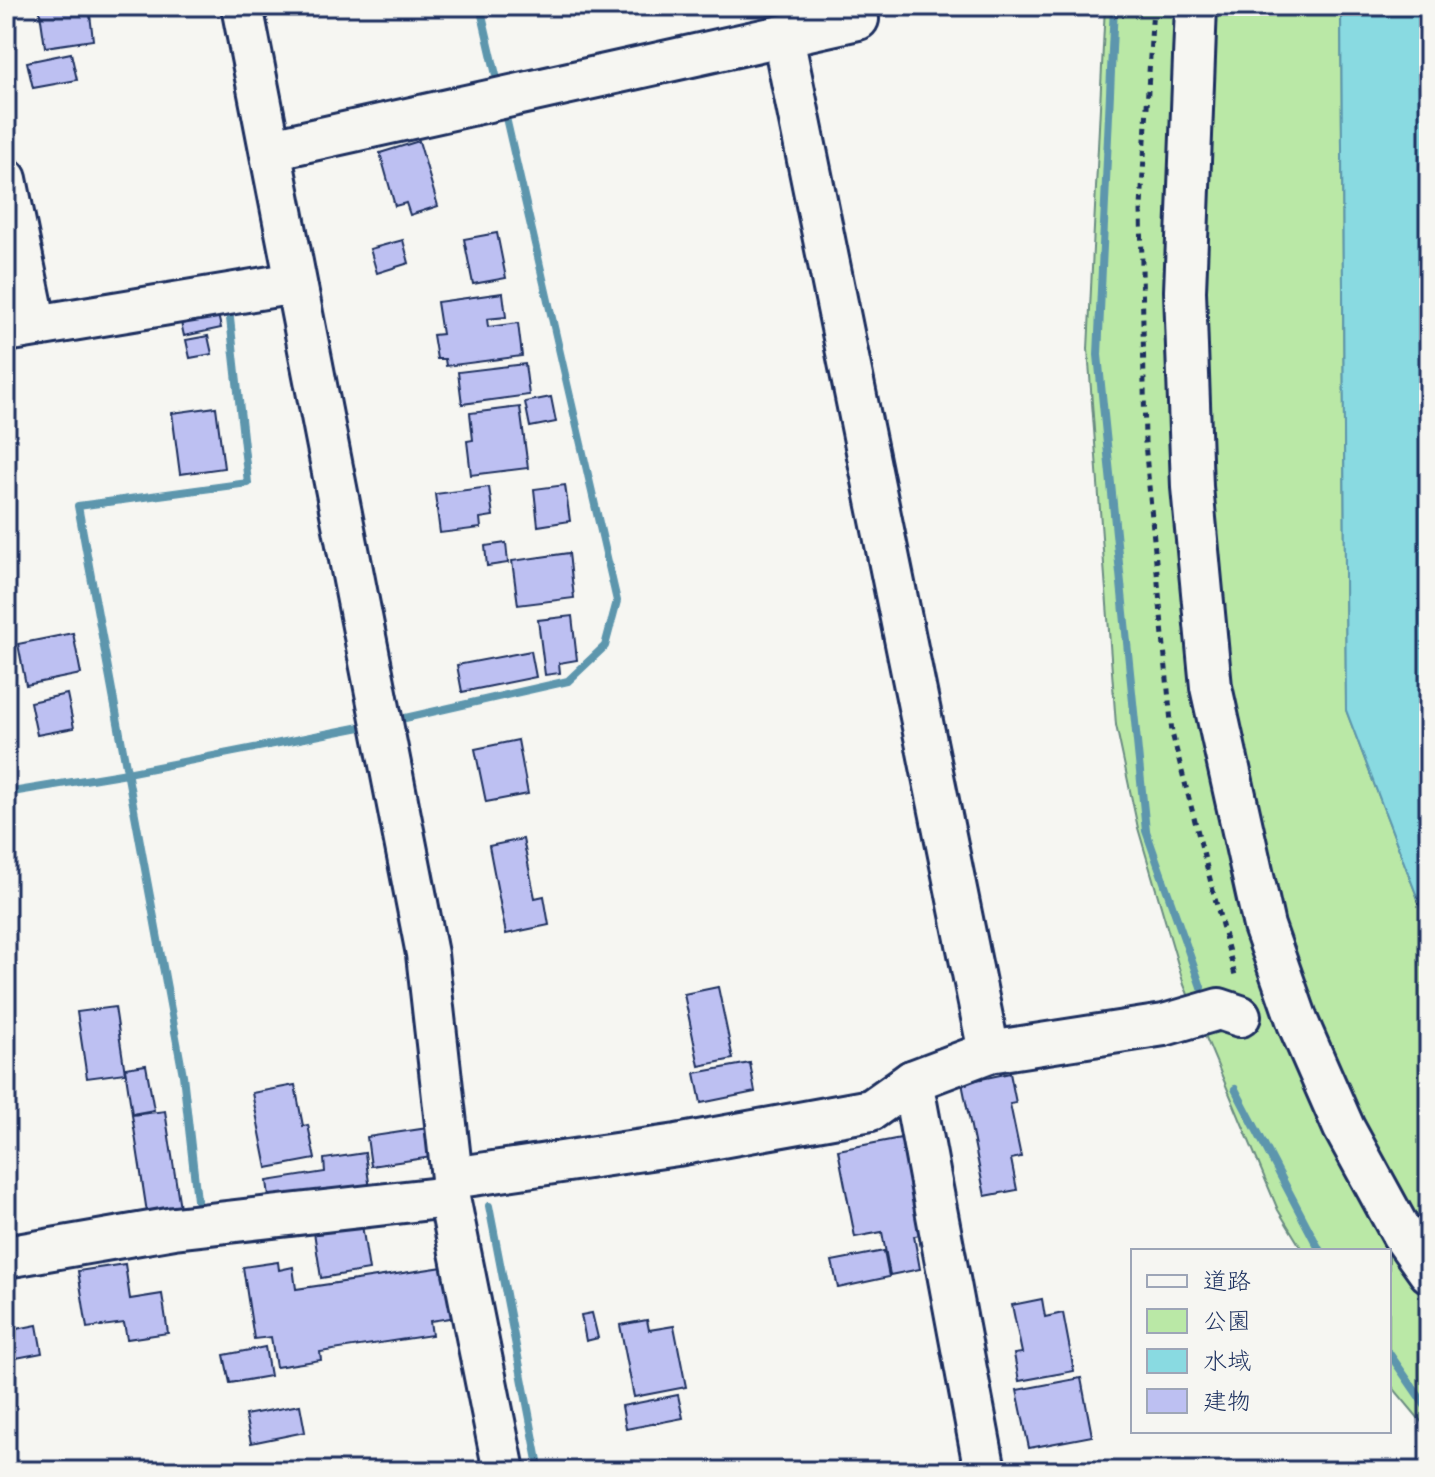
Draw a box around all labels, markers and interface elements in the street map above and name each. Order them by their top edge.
legend [1131,1249,1391,1433]
text: 道路 [1203,1265,1251,1297]
text: 公園 [1203,1305,1251,1337]
text: 水域 [1203,1345,1251,1377]
text: 建物 [1203,1385,1251,1417]

